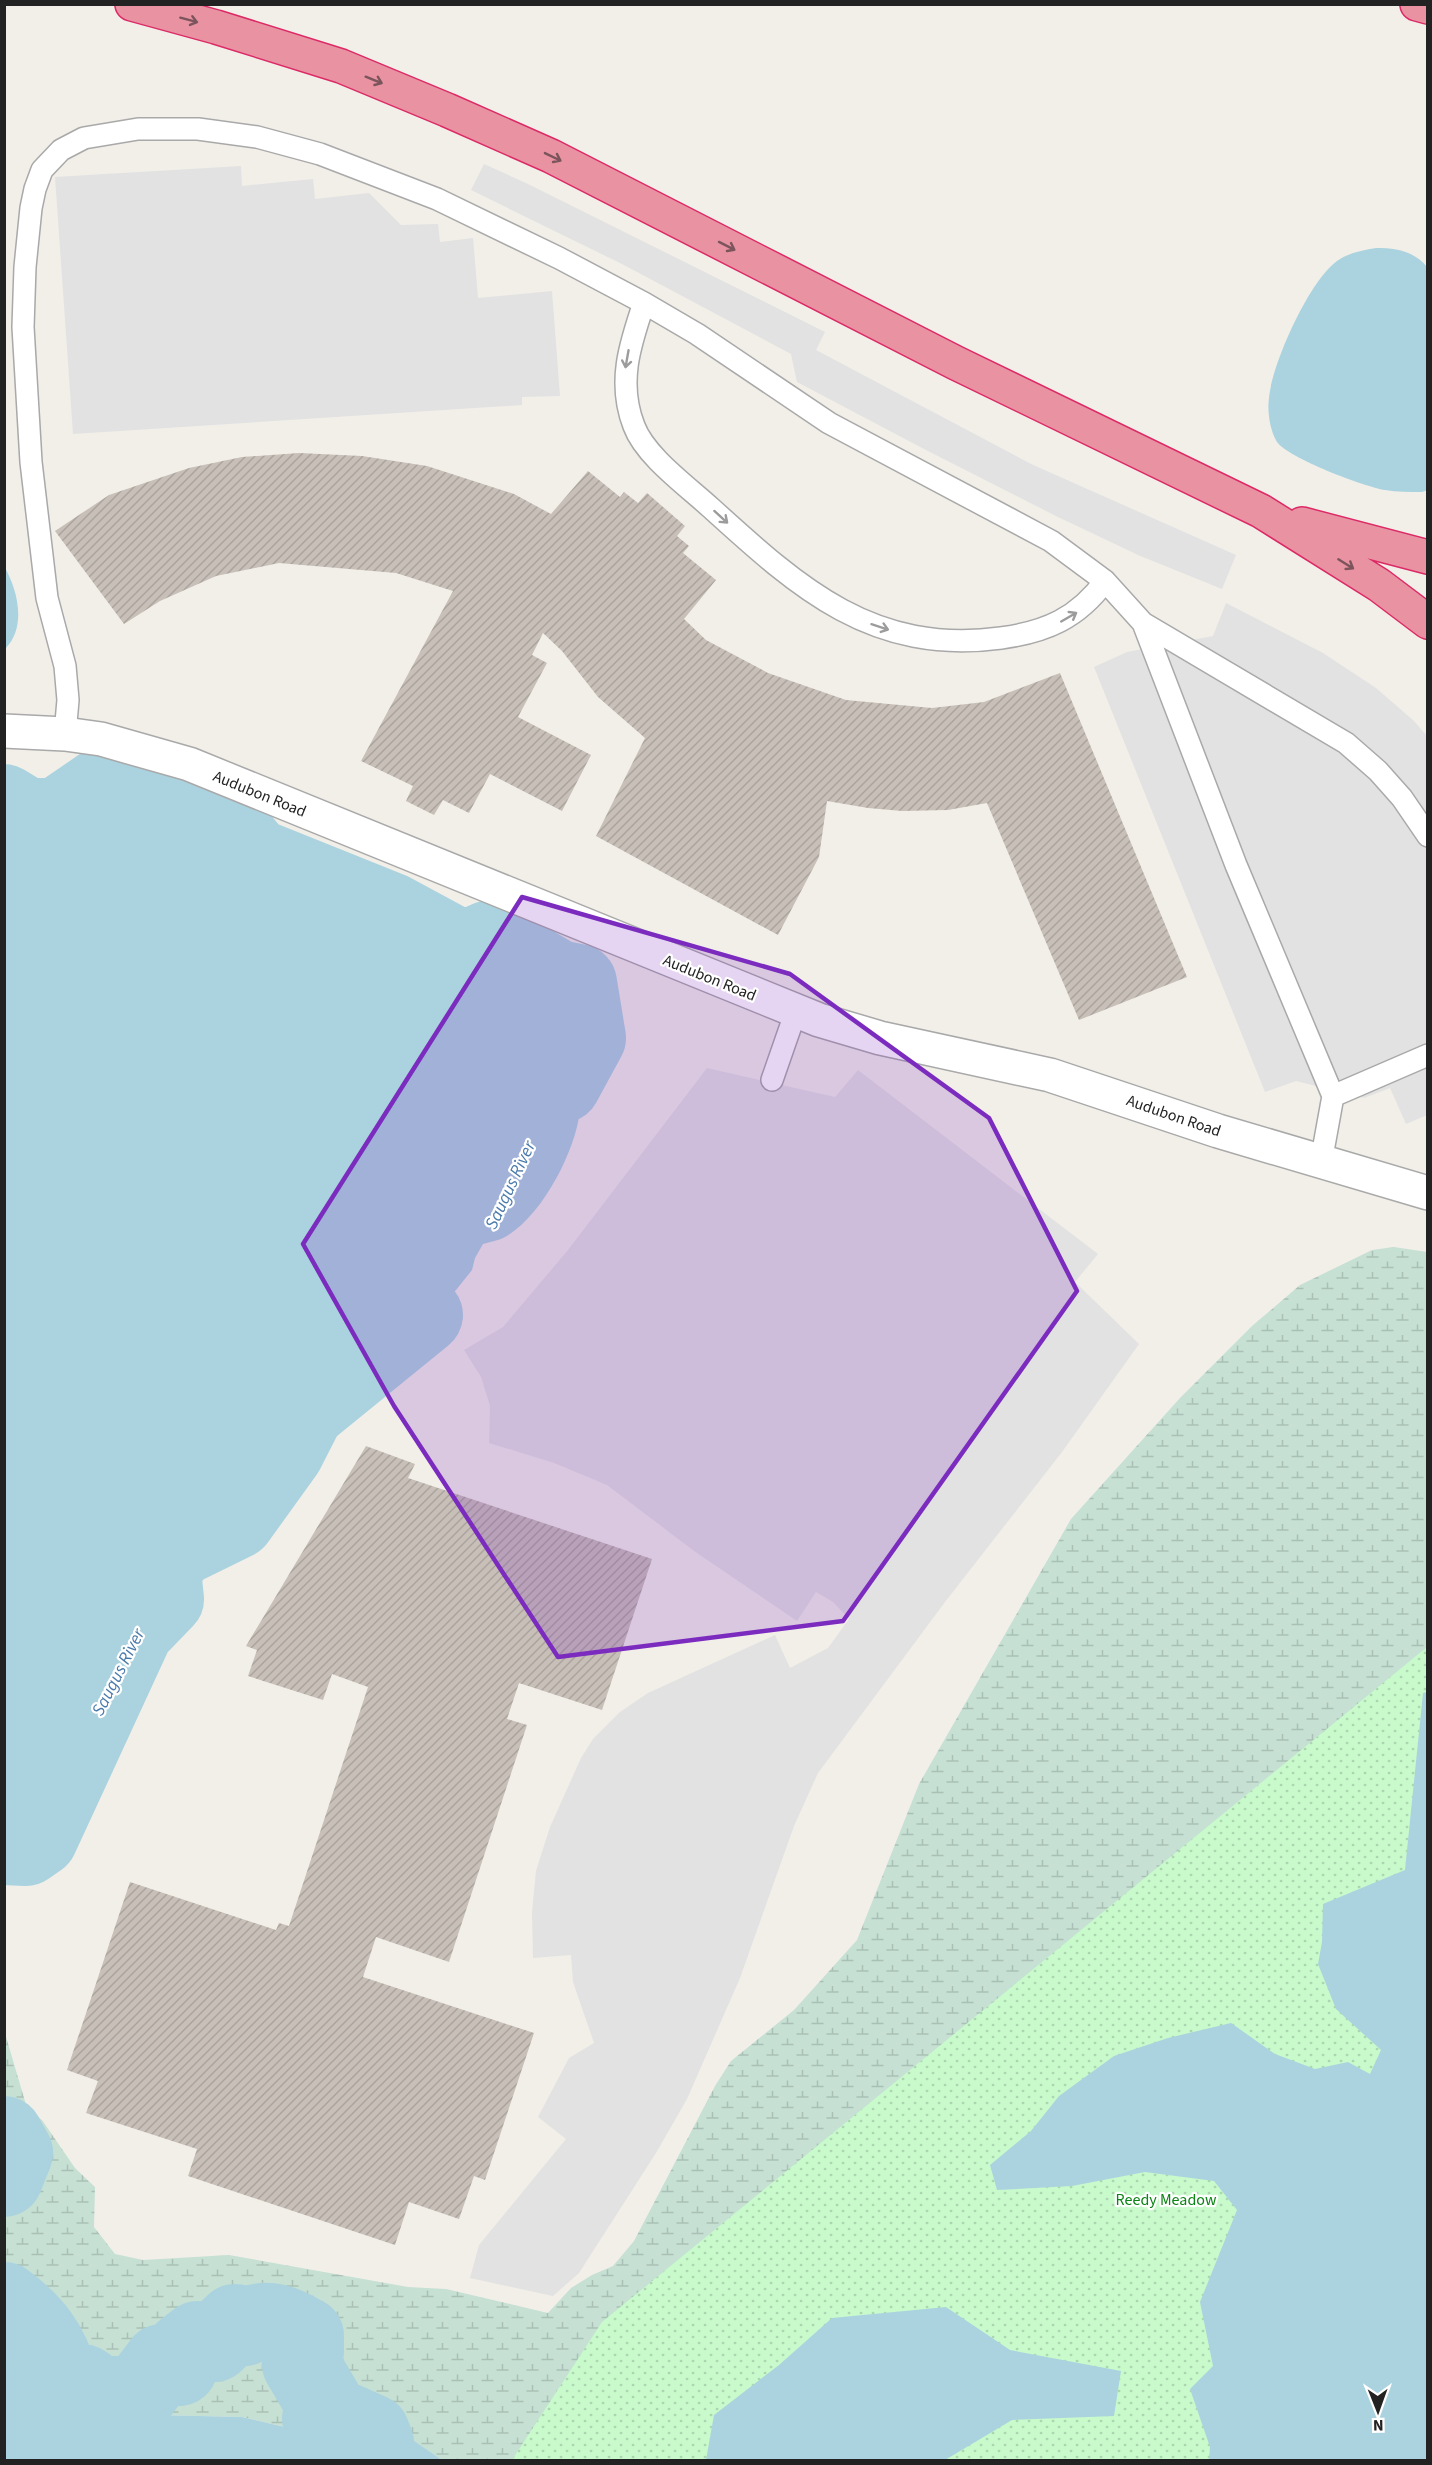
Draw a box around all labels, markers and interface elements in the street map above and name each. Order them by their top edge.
one-way arrow [179,14,198,26]
one-way arrow [364,75,383,86]
one-way arrow [544,151,561,163]
one-way arrow [717,241,735,252]
one-way arrow [622,348,633,368]
one-way arrow [713,510,728,524]
one-way arrow [1337,558,1354,570]
one-way arrow [1060,610,1077,622]
one-way arrow [870,623,889,634]
street label: Audubon Road [210,765,309,823]
street label: Audubon Road [660,949,759,1007]
street label: Audubon Road [1123,1089,1224,1142]
water label: Saugus River [479,1136,542,1234]
water label: Saugus River [86,1623,152,1720]
park label: Reedy Meadow [1116,2189,1217,2211]
north arrow [1348,2381,1408,2441]
text: N [1373,2414,1384,2436]

